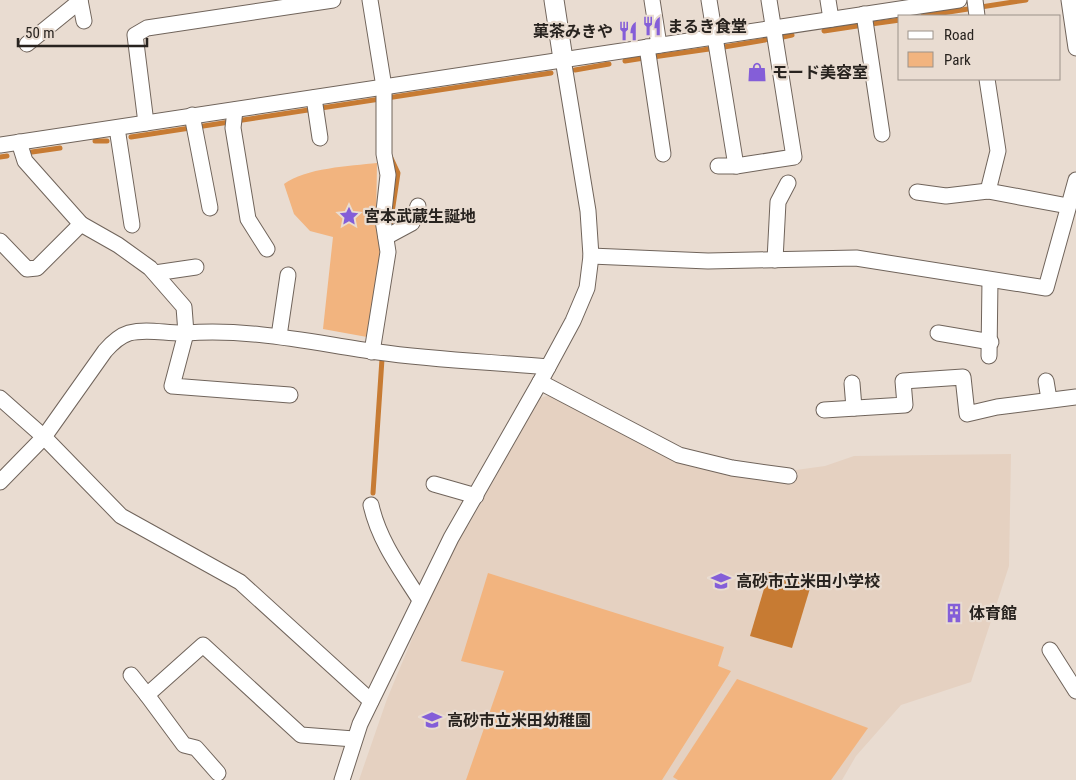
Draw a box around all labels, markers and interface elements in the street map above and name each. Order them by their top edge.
scale bar [18,15,146,47]
restaurant icon: まるき食堂 [641,15,663,37]
legend [898,15,1061,80]
place label: まるき食堂 [667,17,747,36]
restaurant icon: 菓茶みきや [617,20,639,42]
place label: 菓茶みきや [533,22,613,41]
text: 50 m [25,24,55,42]
text: Road [944,26,974,44]
text: Park [944,51,971,69]
shop icon: モード美容室 [746,61,768,83]
place label: モード美容室 [772,63,868,82]
place icon: 宮本武蔵生誕地 [338,205,360,227]
place label: 宮本武蔵生誕地 [364,207,476,226]
school or university icon: 高砂市立米田小学校 [710,570,732,592]
place label: 高砂市立米田小学校 [736,572,880,591]
building icon: 体育館 [943,602,965,624]
place label: 体育館 [969,604,1017,623]
school or university icon: 高砂市立米田幼稚園 [421,709,443,731]
place label: 高砂市立米田幼稚園 [447,711,591,730]

